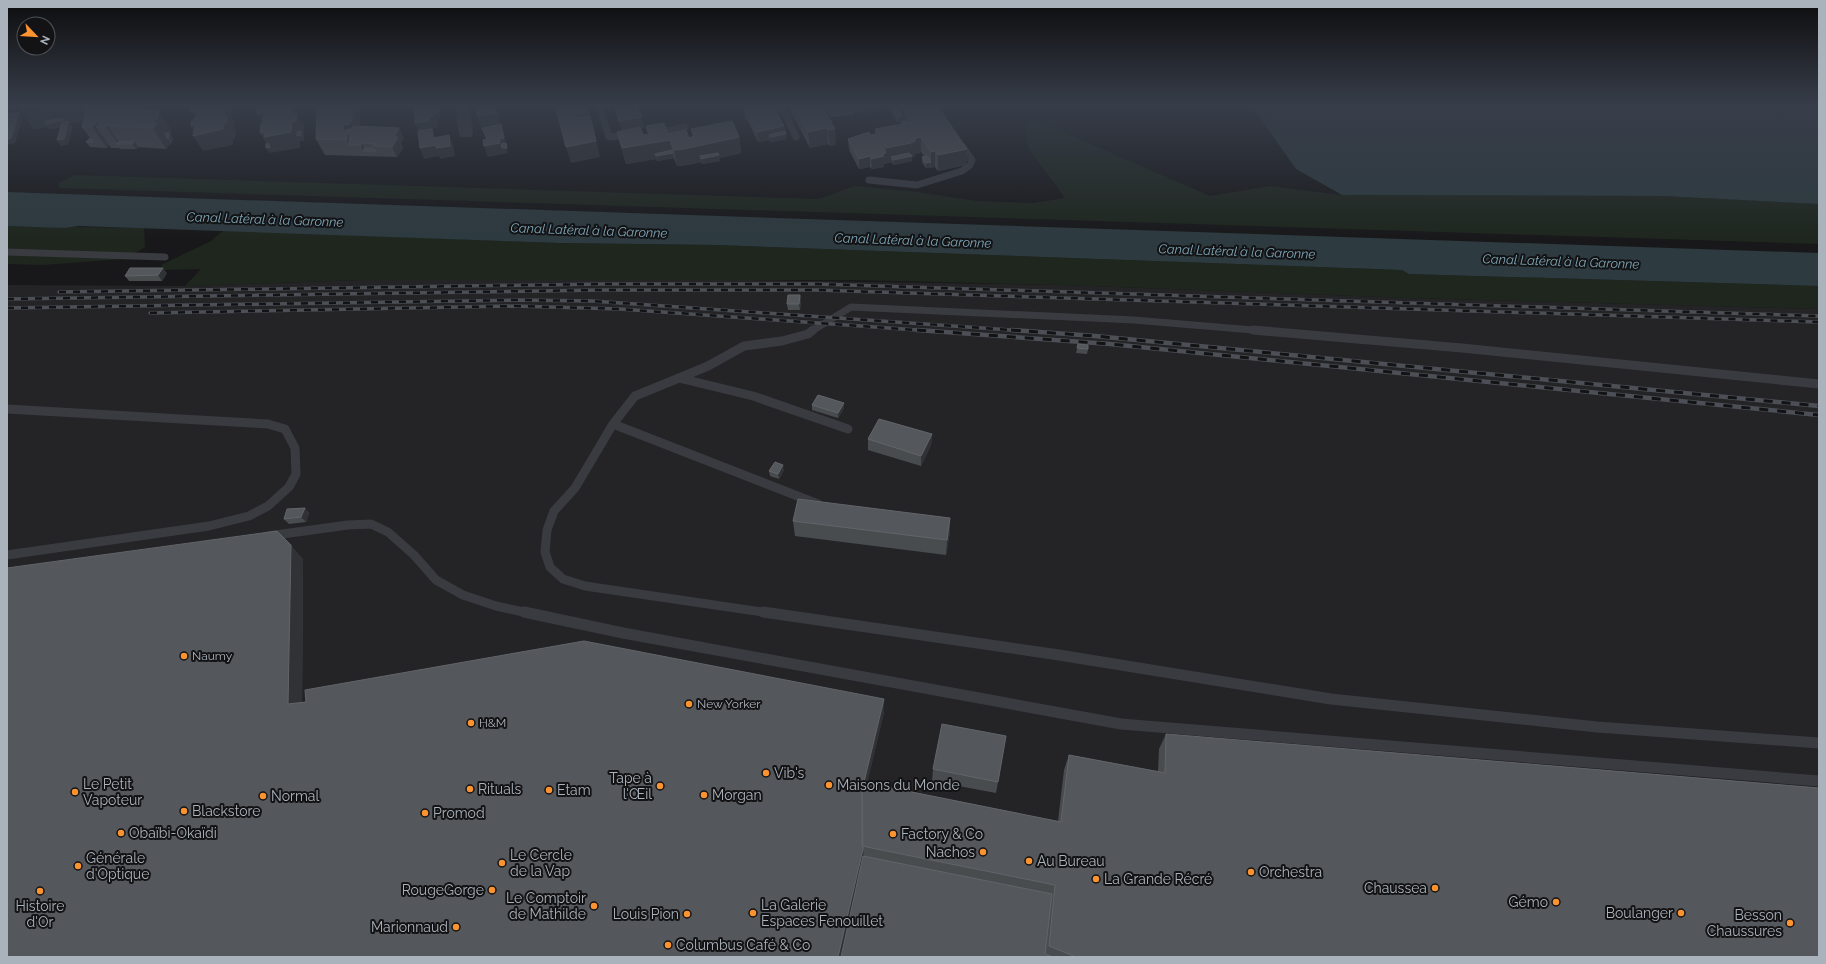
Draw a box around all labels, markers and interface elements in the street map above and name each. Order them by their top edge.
north arrow [16,16,56,56]
text: N [37,33,52,47]
water label: Canal Latéral à la Garonne [186,209,344,230]
water label: Canal Latéral à la Garonne [510,220,668,241]
water label: Canal Latéral à la Garonne [834,230,992,251]
water label: Canal Latéral à la Garonne [1158,241,1316,262]
water label: Canal Latéral à la Garonne [1482,251,1640,272]
place label: Naumy [192,649,233,663]
marker: Naumy [179,651,189,661]
place label: New Yorker [697,697,761,711]
marker: New Yorker [684,699,694,709]
place label: H&M [479,716,506,730]
marker: H&M [466,718,476,728]
place label: Vib's [774,765,805,781]
marker: Vib's [761,768,771,778]
place label: Tape à l'Œil [609,770,652,802]
place label: Le Petit Vapoteur [83,776,142,808]
place label: Maisons du Monde [837,777,960,793]
marker: Maisons du Monde [824,780,834,790]
place label: Rituals [478,781,522,797]
marker: Tape à l'Œil [655,781,665,791]
place label: Etam [557,782,591,798]
marker: Rituals [465,784,475,794]
marker: Etam [544,785,554,795]
marker: Le Petit Vapoteur [70,787,80,797]
place label: Morgan [712,787,762,803]
place label: Normal [271,788,319,804]
marker: Morgan [699,790,709,800]
marker: Normal [258,791,268,801]
place label: Blackstore [192,803,260,819]
place label: Promod [433,805,485,821]
marker: Blackstore [179,806,189,816]
marker: Promod [420,808,430,818]
place label: Obaïbi-Okaïdi [129,825,217,841]
place label: Factory & Co [901,826,983,842]
marker: Obaïbi-Okaïdi [116,828,126,838]
marker: Factory & Co [888,829,898,839]
place label: Nachos [926,844,975,860]
place label: Le Cercle de la Vap [510,847,572,879]
marker: Nachos [978,847,988,857]
place label: Générale d'Optique [86,850,149,882]
place label: Au Bureau [1037,853,1105,869]
marker: Au Bureau [1024,856,1034,866]
marker: Le Cercle de la Vap [497,858,507,868]
marker: Générale d'Optique [73,861,83,871]
place label: Orchestra [1259,864,1322,880]
marker: Orchestra [1246,867,1256,877]
place label: La Grande Récré [1104,871,1212,887]
marker: La Grande Récré [1091,874,1101,884]
place label: Chaussea [1364,880,1427,896]
place label: RougeGorge [402,882,484,898]
marker: Chaussea [1430,883,1440,893]
marker: RougeGorge [487,885,497,895]
marker: Histoire d'Or [35,886,45,896]
place label: Le Comptoir de Mathilde [506,890,586,922]
place label: Gémo [1509,894,1548,910]
place label: La Galerie Espaces Fenouillet [761,897,883,929]
marker: Gémo [1551,897,1561,907]
place label: Histoire d'Or [15,898,65,930]
marker: Le Comptoir de Mathilde [589,901,599,911]
place label: Boulanger [1606,905,1673,921]
place label: Louis Pion [613,906,679,922]
place label: Besson Chaussures [1707,907,1782,939]
marker: La Galerie Espaces Fenouillet [748,908,758,918]
marker: Boulanger [1676,908,1686,918]
marker: Louis Pion [682,909,692,919]
marker: Besson Chaussures [1785,918,1795,928]
place label: Marionnaud [371,919,448,935]
marker: Marionnaud [451,922,461,932]
place label: Columbus Café & Co [676,937,810,953]
marker: Columbus Café & Co [663,940,673,950]

